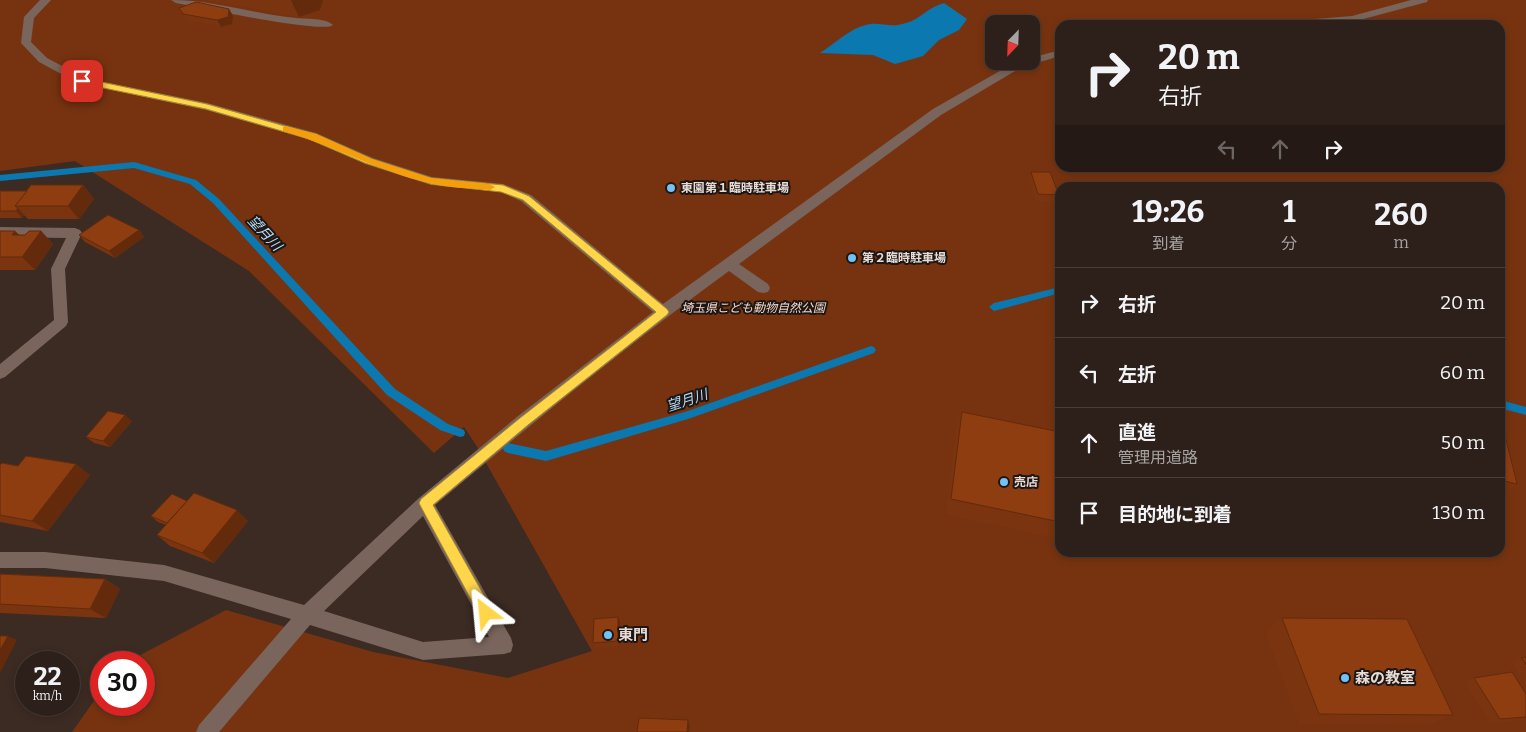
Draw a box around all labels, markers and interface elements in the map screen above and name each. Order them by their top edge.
north arrow [985,15,1040,70]
map controls [985,15,1040,70]
text: 20 m [1158,36,1240,78]
icon: right [1075,40,1140,105]
pin [61,60,103,102]
icon: arrive [68,67,96,95]
text: 右折 [1158,83,1202,110]
icon: left [1213,135,1241,163]
icon: ahead [1266,135,1294,163]
icon: right [1319,135,1347,163]
place label: 東園第１臨時駐車場 [681,181,789,195]
marker: 東園第１臨時駐車場 [665,182,677,194]
text: 19:26 [1132,194,1204,230]
text: 1 [1283,194,1296,230]
text: 260 [1374,197,1428,233]
water label: 望月川 [244,212,287,256]
text: m [1394,233,1409,252]
text: 到着 [1152,234,1184,253]
text: 分 [1281,234,1297,253]
place label: 第２臨時駐車場 [862,251,946,265]
marker: 第２臨時駐車場 [846,252,858,264]
icon: right [1075,289,1103,317]
text: 20 m [1441,291,1485,314]
text: 右折 [1118,293,1156,316]
park label: 埼玉県こども動物自然公園 [681,301,827,315]
icon: left [1075,359,1103,387]
text: 60 m [1440,361,1485,384]
text: 左折 [1118,363,1156,386]
water label: 望月川 [665,385,712,415]
text: 直進 [1118,421,1156,444]
icon: ahead [1075,429,1103,457]
text: 50 m [1441,431,1485,454]
text: 管理用道路 [1118,448,1198,467]
place label: 売店 [1014,475,1038,489]
marker: 売店 [998,476,1010,488]
icon: arrive [1075,499,1103,527]
text: 130 m [1432,501,1485,524]
text: 目的地に到着 [1118,503,1232,526]
position arrow [459,586,511,638]
place label: 東門 [618,626,648,644]
marker: 東門 [602,629,614,641]
speed limit sign: 30 [90,651,155,716]
text: 22 [33,662,62,692]
place label: 森の教室 [1355,669,1415,687]
marker: 森の教室 [1339,672,1351,684]
text: km/h [33,689,62,703]

